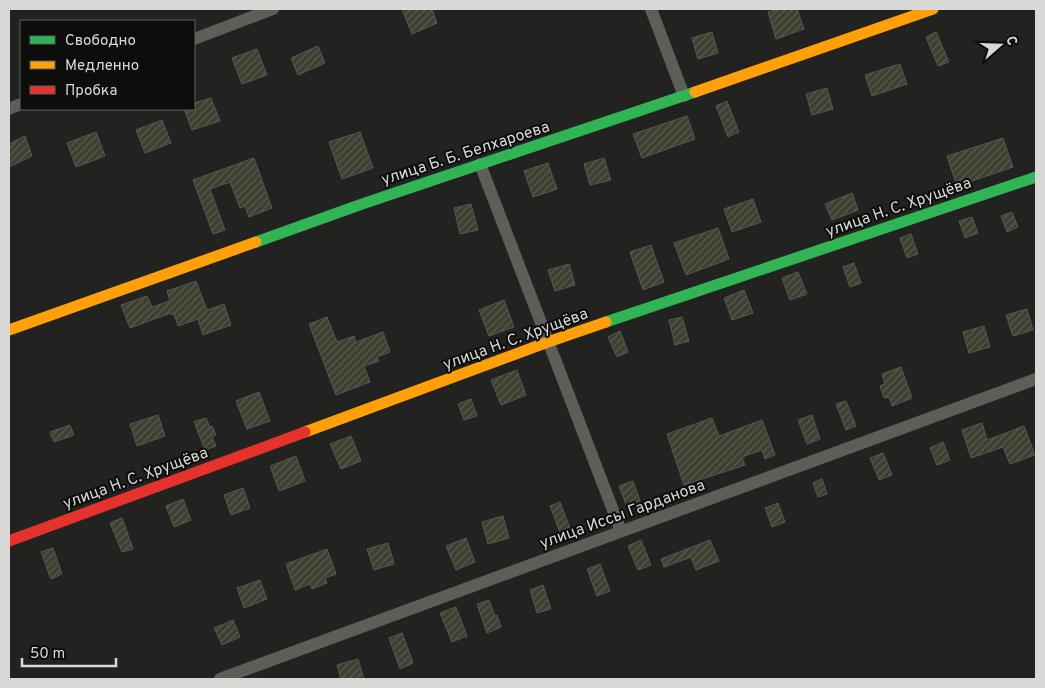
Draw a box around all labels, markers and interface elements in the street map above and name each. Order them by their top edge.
legend [20,20,195,110]
north arrow [975,20,1025,70]
text: Свободно [65,32,136,51]
text: С [1001,34,1020,48]
text: Медленно [65,57,139,76]
text: Пробка [65,82,117,101]
street label: улица Б. Б. Белхароева [379,117,552,191]
street label: улица Н. С. Хрущёва [823,174,974,242]
street label: улица Н. С. Хрущёва [440,304,591,375]
street label: улица Н. С. Хрущёва [60,443,211,514]
street label: улица Иссы Гарданова [537,476,708,554]
scale bar [22,636,116,668]
text: 50 m [30,645,65,664]

